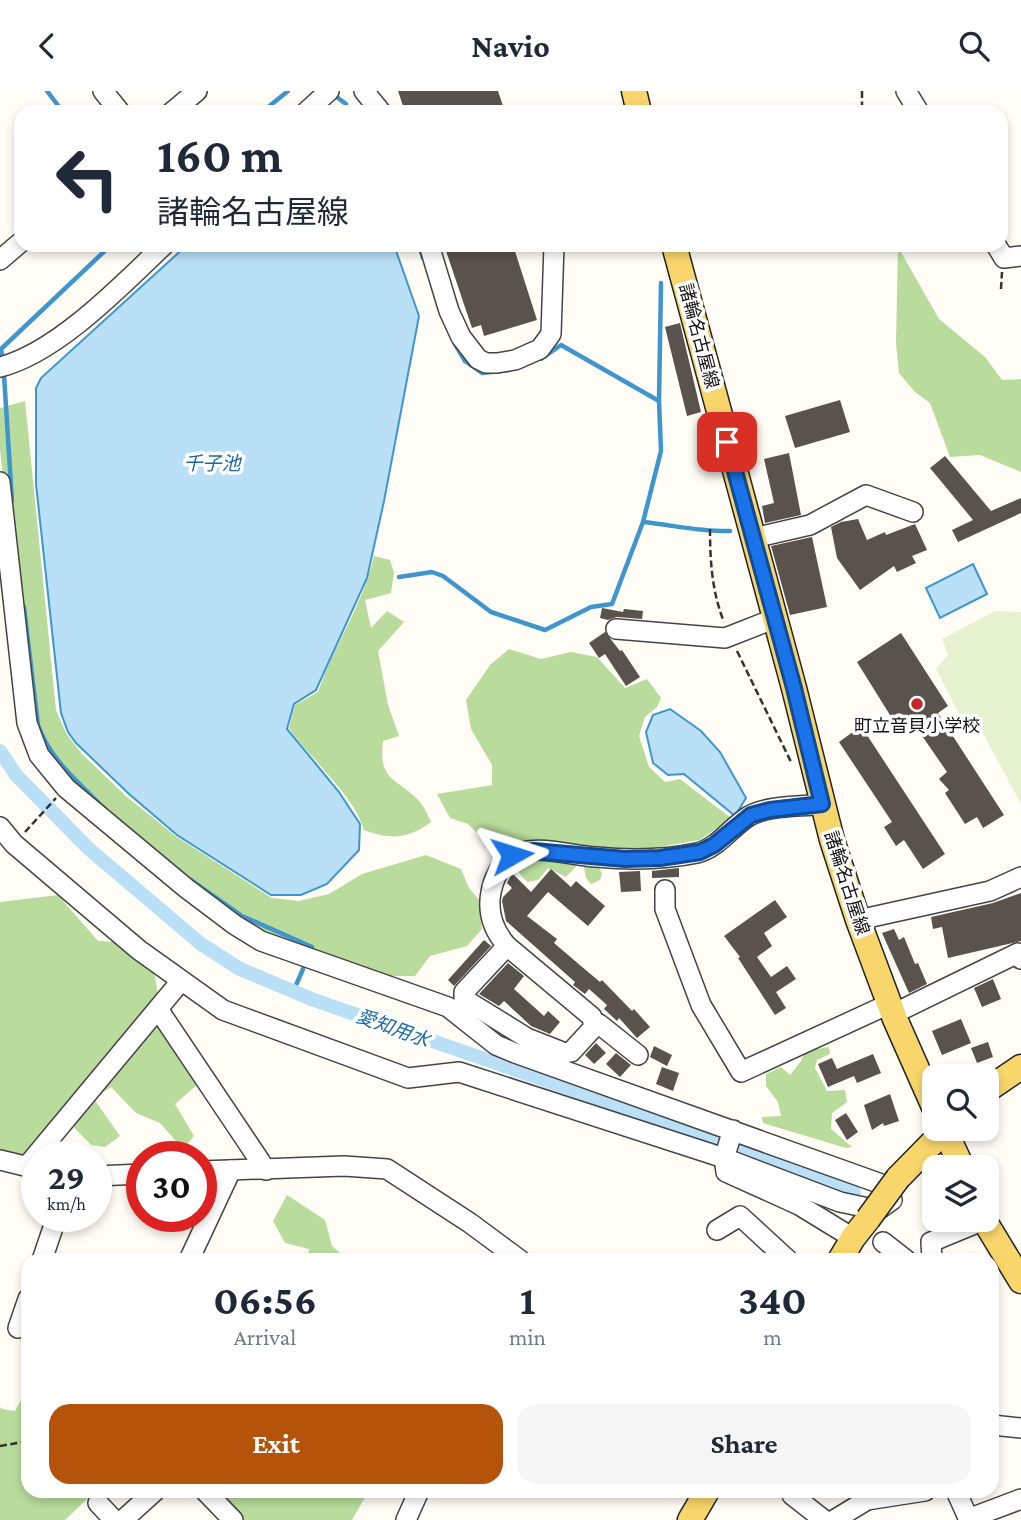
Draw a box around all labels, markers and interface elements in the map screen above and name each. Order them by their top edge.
icon: back [28,27,66,65]
icon: search [955,27,993,65]
text: Navio [471,28,550,64]
text: 160 m [157,128,283,183]
icon: left [42,133,133,224]
text: 諸輪名古屋線 [157,194,349,230]
street label: 諸輪名古屋線 [675,281,723,391]
pin [697,412,757,472]
icon: arrive [708,423,746,461]
water label: 千子池 [183,453,242,474]
marker: 町立音貝小学校 [909,696,925,712]
place label: 町立音貝小学校 [854,716,980,736]
position arrow [475,818,549,892]
street label: 諸輪名古屋線 [821,829,873,937]
water label: 愛知用水 [354,1005,434,1052]
map controls [922,1064,999,1232]
button: search [922,1064,999,1141]
speed limit sign: 30 [126,1141,217,1232]
button: layers [922,1155,999,1232]
text: 29 [48,1158,85,1197]
text: km/h [47,1194,86,1214]
text: 06:56 [213,1276,317,1323]
text: 1 [520,1276,535,1323]
text: 340 [738,1276,807,1323]
text: Arrival [234,1324,296,1350]
text: min [509,1324,546,1350]
text: m [763,1324,782,1350]
button: Exit [49,1404,503,1484]
button: Share [517,1404,971,1484]

